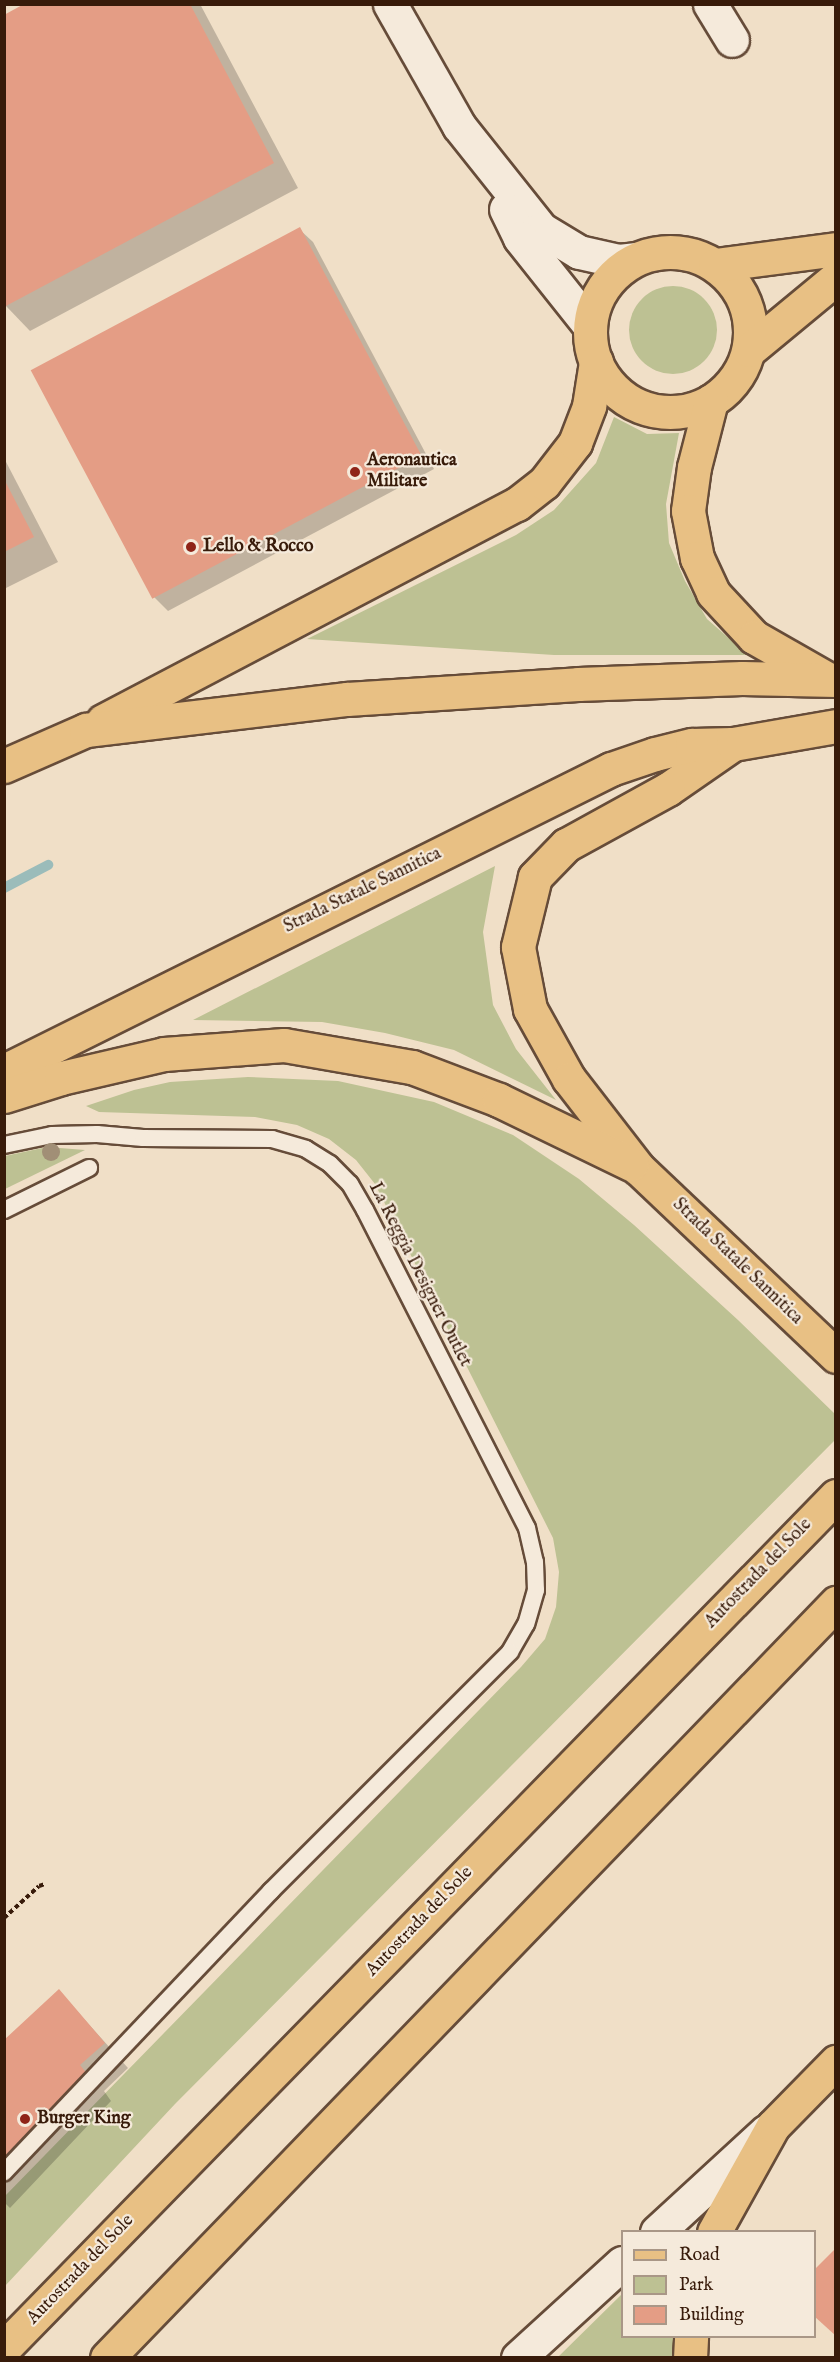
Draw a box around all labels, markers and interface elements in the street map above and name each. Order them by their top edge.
place label: Aeronautica Militare [367,451,457,494]
marker: Aeronautica Militare [348,465,362,479]
place label: Lello & Rocco [203,536,314,558]
marker: Lello & Rocco [184,540,198,554]
street label: Strada Statale Sannitica [281,843,445,939]
street label: La Reggia Designer Outlet [363,1179,475,1371]
street label: Strada Statale Sannitica [667,1194,807,1330]
street label: Autostrada del Sole [701,1515,817,1633]
street label: Autostrada del Sole [362,1863,478,1981]
place label: Burger King [37,2108,131,2130]
marker: Burger King [18,2112,32,2126]
street label: Autostrada del Sole [23,2211,139,2329]
legend [621,2230,816,2338]
text: Road [679,2244,720,2267]
text: Park [679,2274,713,2297]
text: Building [679,2304,744,2327]

